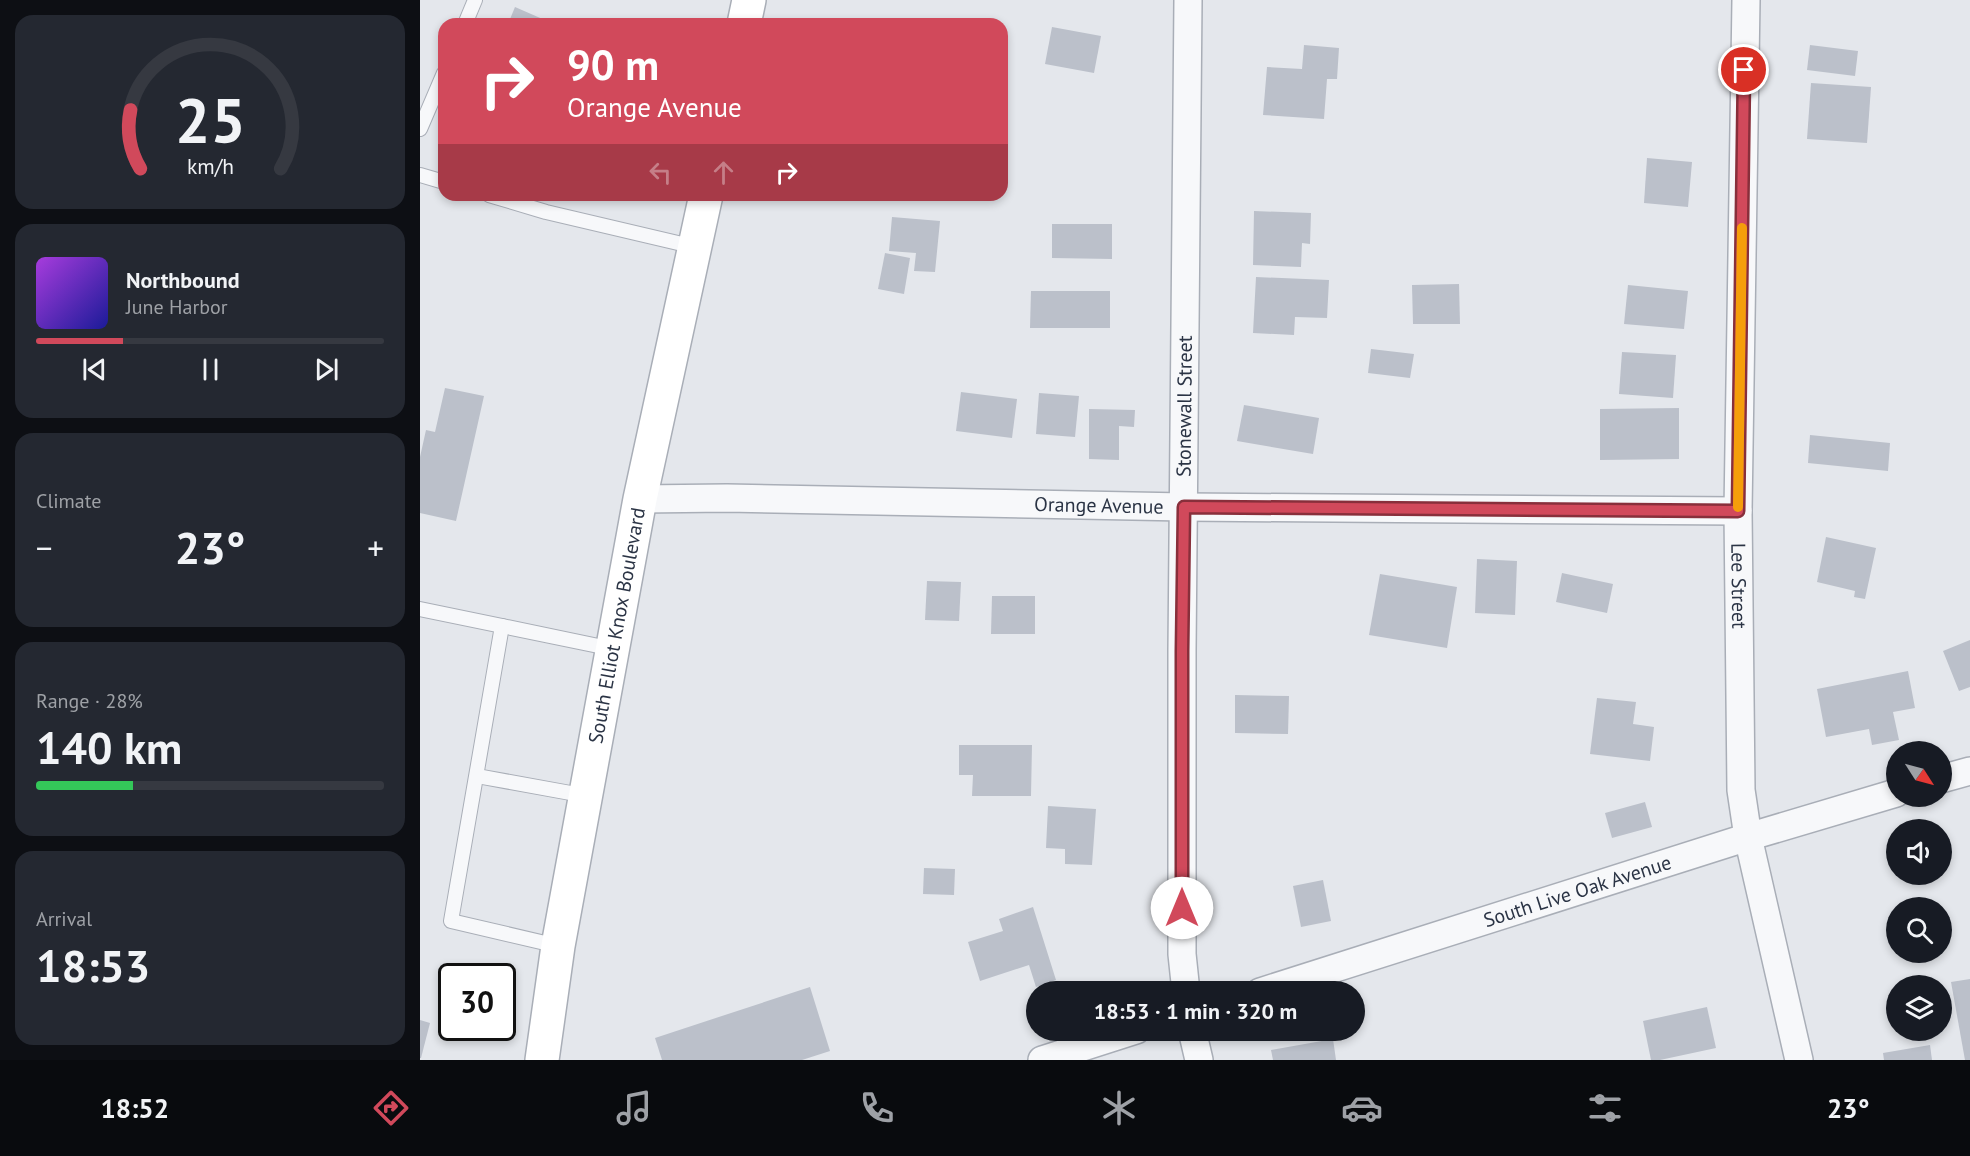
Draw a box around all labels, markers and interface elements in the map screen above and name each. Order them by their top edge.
text: 90 m [567,37,659,92]
icon: right [468,42,546,120]
pin [1718,44,1769,95]
icon: arrive [1727,53,1760,86]
text: 25 [175,79,245,160]
text: Orange Avenue [567,90,742,124]
text: km/h [186,152,233,180]
icon: left [644,156,677,189]
icon: ahead [707,156,740,189]
icon: right [770,156,803,189]
text: Northbound [126,266,240,294]
text: June Harbor [126,294,228,320]
street label: Stonewall Street [1171,335,1198,477]
icon: previous [78,353,111,386]
icon: pause [194,353,227,386]
icon: next [310,353,343,386]
text: Climate [36,488,102,514]
street label: Orange Avenue [1034,491,1164,520]
street label: South Elliot Knox Boulevard [582,505,651,746]
text: 23° [175,518,245,576]
text: − [36,526,53,569]
text: + [367,526,384,569]
street label: Lee Street [1725,543,1752,629]
text: Range · 28% [36,688,143,714]
text: 140 km [36,718,182,776]
north arrow [1886,741,1952,807]
map controls [1886,741,1952,1041]
button: sound [1886,819,1952,885]
street label: South Live Oak Avenue [1480,849,1675,933]
position arrow [1150,876,1214,940]
button: search [1886,897,1952,963]
text: Arrival [36,906,92,932]
text: 18:53 [36,936,150,994]
speed limit sign: 30 [438,963,516,1041]
button: layers [1886,975,1952,1041]
text: 18:53 · 1 min · 320 m [1094,997,1297,1025]
icon: directions [370,1087,412,1129]
icon: music [613,1087,655,1129]
icon: phone [856,1087,898,1129]
icon: climate [1098,1087,1140,1129]
icon: car [1341,1087,1383,1129]
icon: filters [1584,1087,1626,1129]
text: 18:52 [100,1091,169,1125]
text: 23° [1827,1091,1869,1125]

